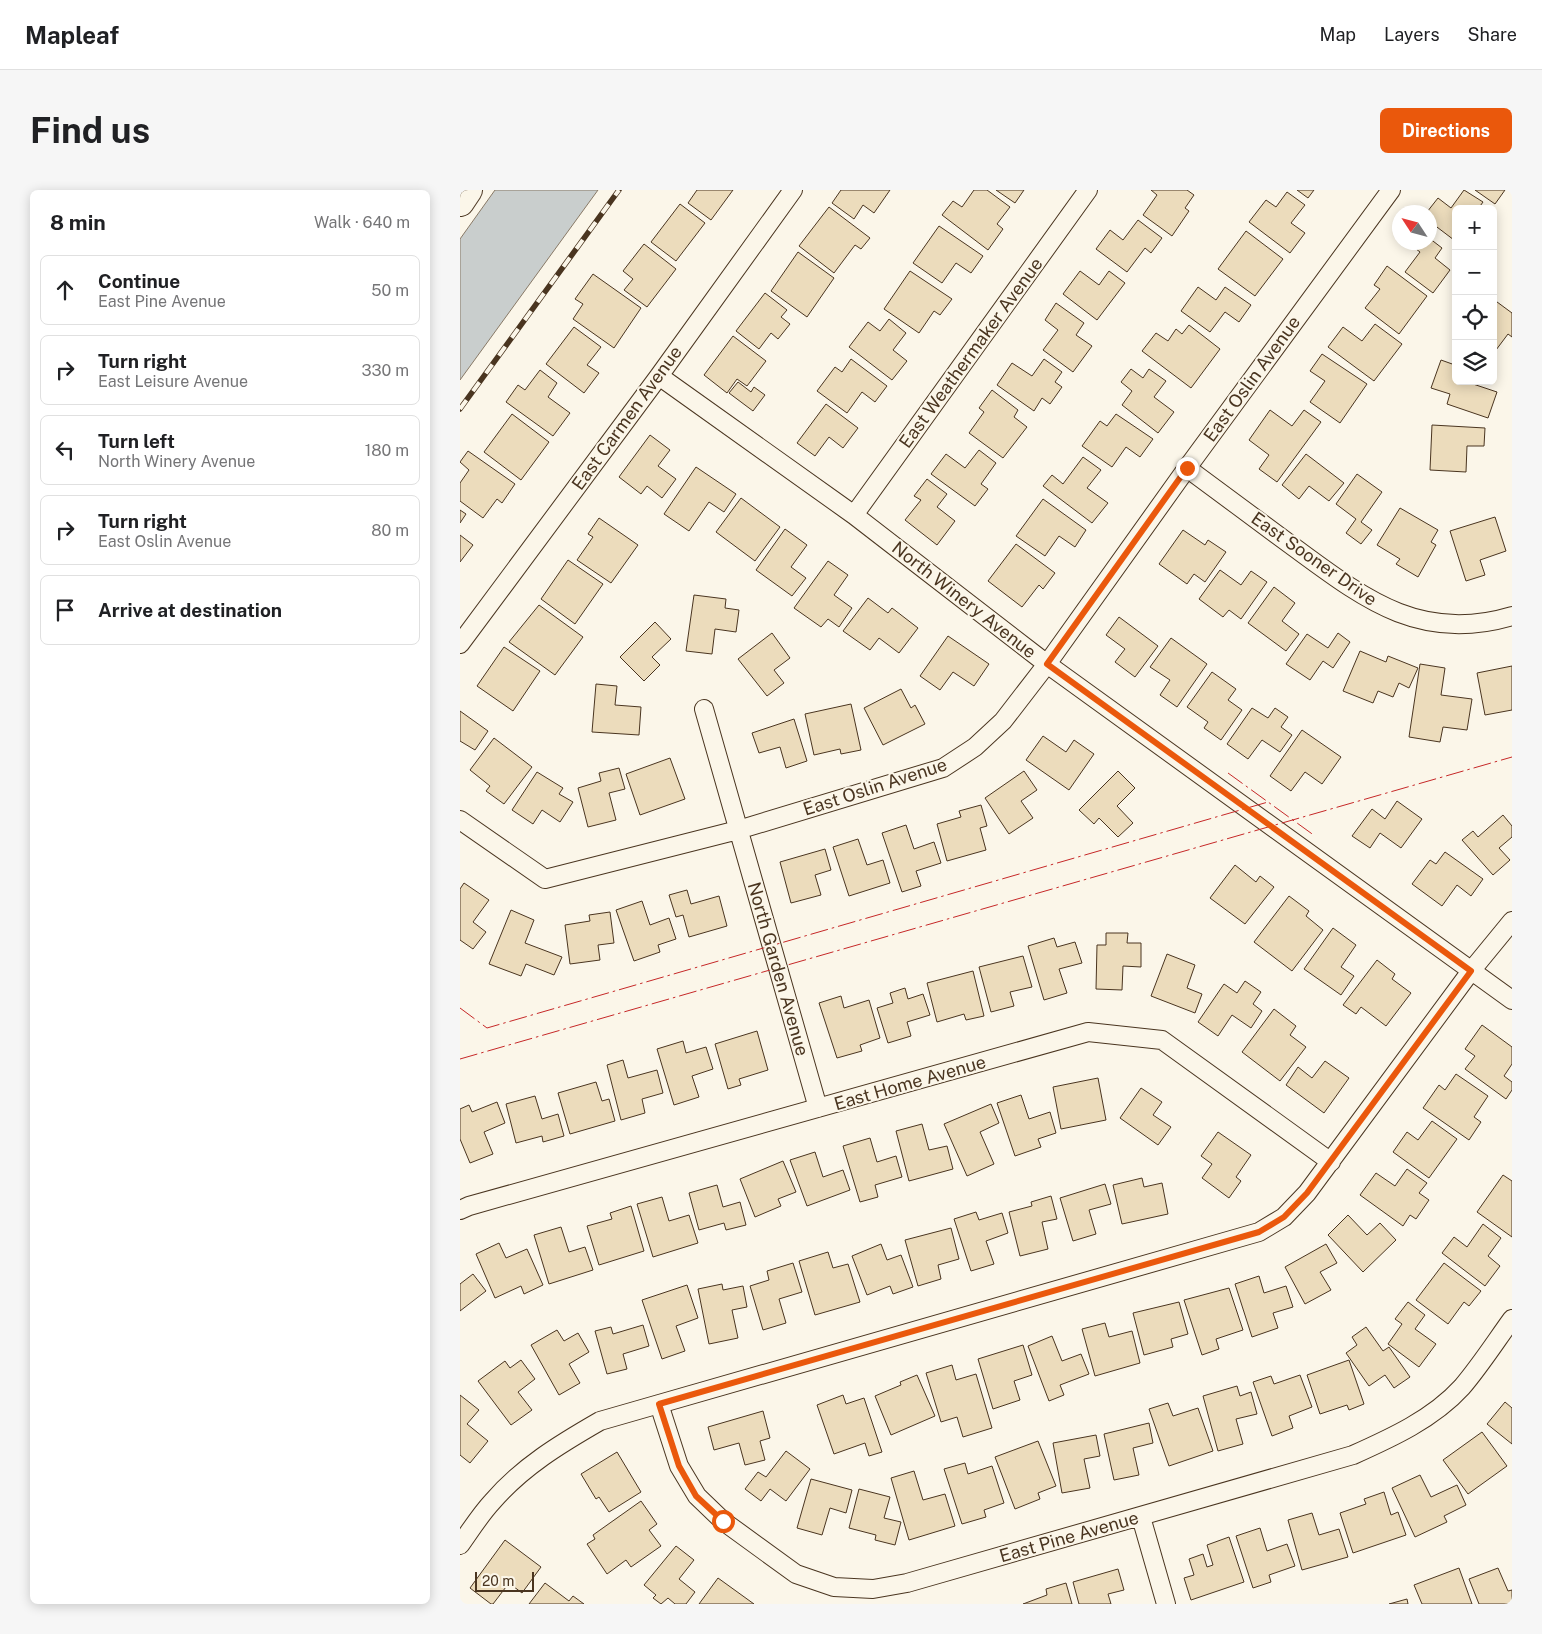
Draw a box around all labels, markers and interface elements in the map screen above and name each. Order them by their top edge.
text: Mapleaf [25,21,119,49]
text: Map [1320,24,1356,45]
text: Layers [1384,24,1440,45]
text: Share [1468,24,1517,45]
button: Directions [1380,108,1512,153]
text: Find us [30,110,150,151]
north arrow [1392,205,1437,250]
map controls [1452,205,1497,385]
button: + [1452,205,1497,250]
text: 8 min [50,210,106,235]
text: Walk · 640 m [314,213,410,232]
button: − [1452,250,1497,295]
street label: East Weathermaker Avenue [895,253,1047,452]
text: Continue [98,270,180,292]
icon: ahead [51,276,79,304]
text: 50 m [371,281,409,300]
text: East Pine Avenue [98,292,226,311]
button: locate [1452,295,1497,340]
street label: East Oslin Avenue [1199,312,1304,446]
button: layers [1452,340,1497,385]
street label: East Carmen Avenue [567,342,686,494]
text: Turn right [98,350,187,372]
icon: right [51,356,79,384]
text: 330 m [362,361,409,380]
text: East Leisure Avenue [98,372,248,391]
text: Turn left [98,430,175,452]
icon: left [51,436,79,464]
text: 180 m [365,441,409,460]
text: North Winery Avenue [98,452,255,471]
route end [1176,457,1199,480]
street label: East Sooner Drive [1247,507,1381,610]
text: Turn right [98,510,187,532]
icon: right [51,516,79,544]
text: 80 m [371,521,409,540]
text: East Oslin Avenue [98,532,231,551]
street label: North Winery Avenue [888,537,1041,662]
icon: arrive [51,596,79,624]
text: Arrive at destination [98,599,282,621]
street label: East Oslin Avenue [800,753,949,820]
street label: North Garden Avenue [744,880,813,1058]
street label: East Home Avenue [832,1051,988,1114]
street label: East Pine Avenue [997,1507,1141,1566]
route start [712,1510,735,1533]
scale bar [475,1569,534,1592]
text: 20 m [482,1573,514,1589]

